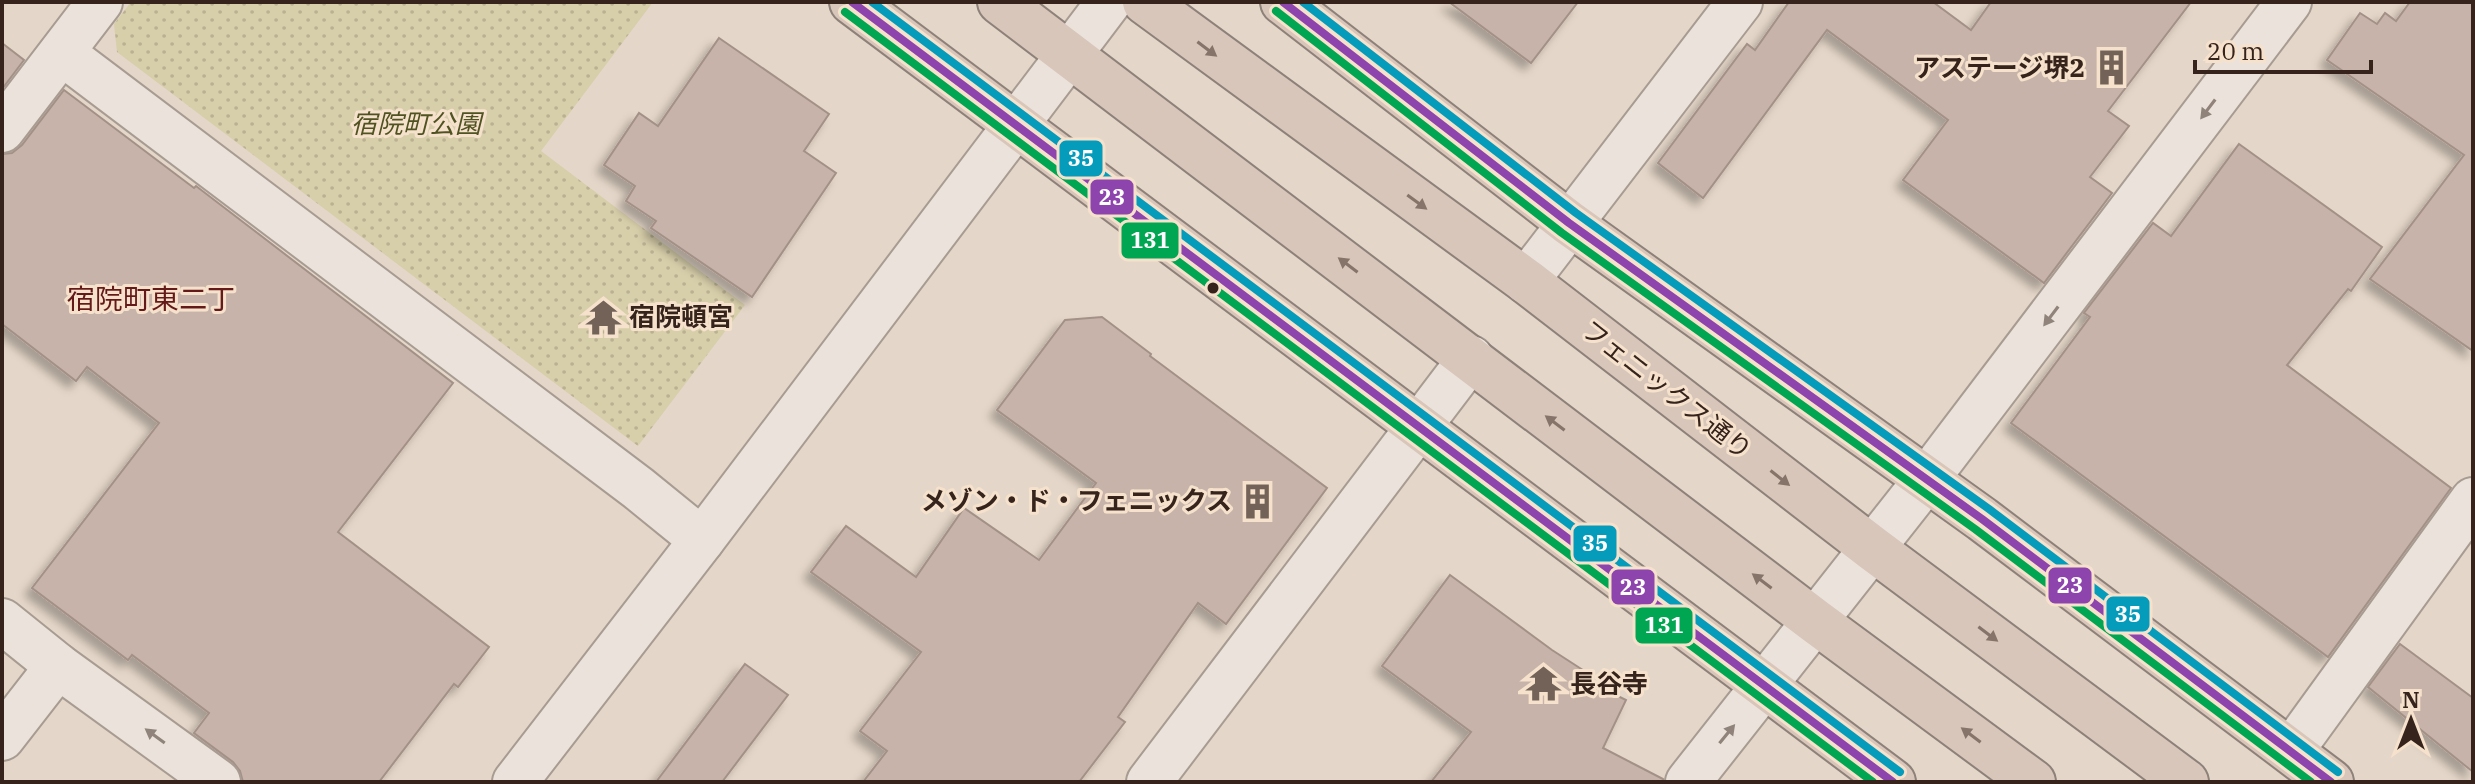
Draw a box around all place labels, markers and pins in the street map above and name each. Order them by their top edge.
building icon: アステージ堺2 [2092,49,2130,87]
place label: アステージ堺2 [1914,50,2085,84]
unlabelled marker [1205,280,1221,296]
temple icon: 宿院頓宮 [584,298,622,336]
place label: 宿院頓宮 [629,299,733,333]
building icon: メゾン・ド・フェニックス [1239,482,1277,520]
place label: メゾン・ド・フェニックス [921,483,1232,517]
temple icon: 長谷寺 [1525,665,1563,703]
place label: 長谷寺 [1570,666,1648,700]

